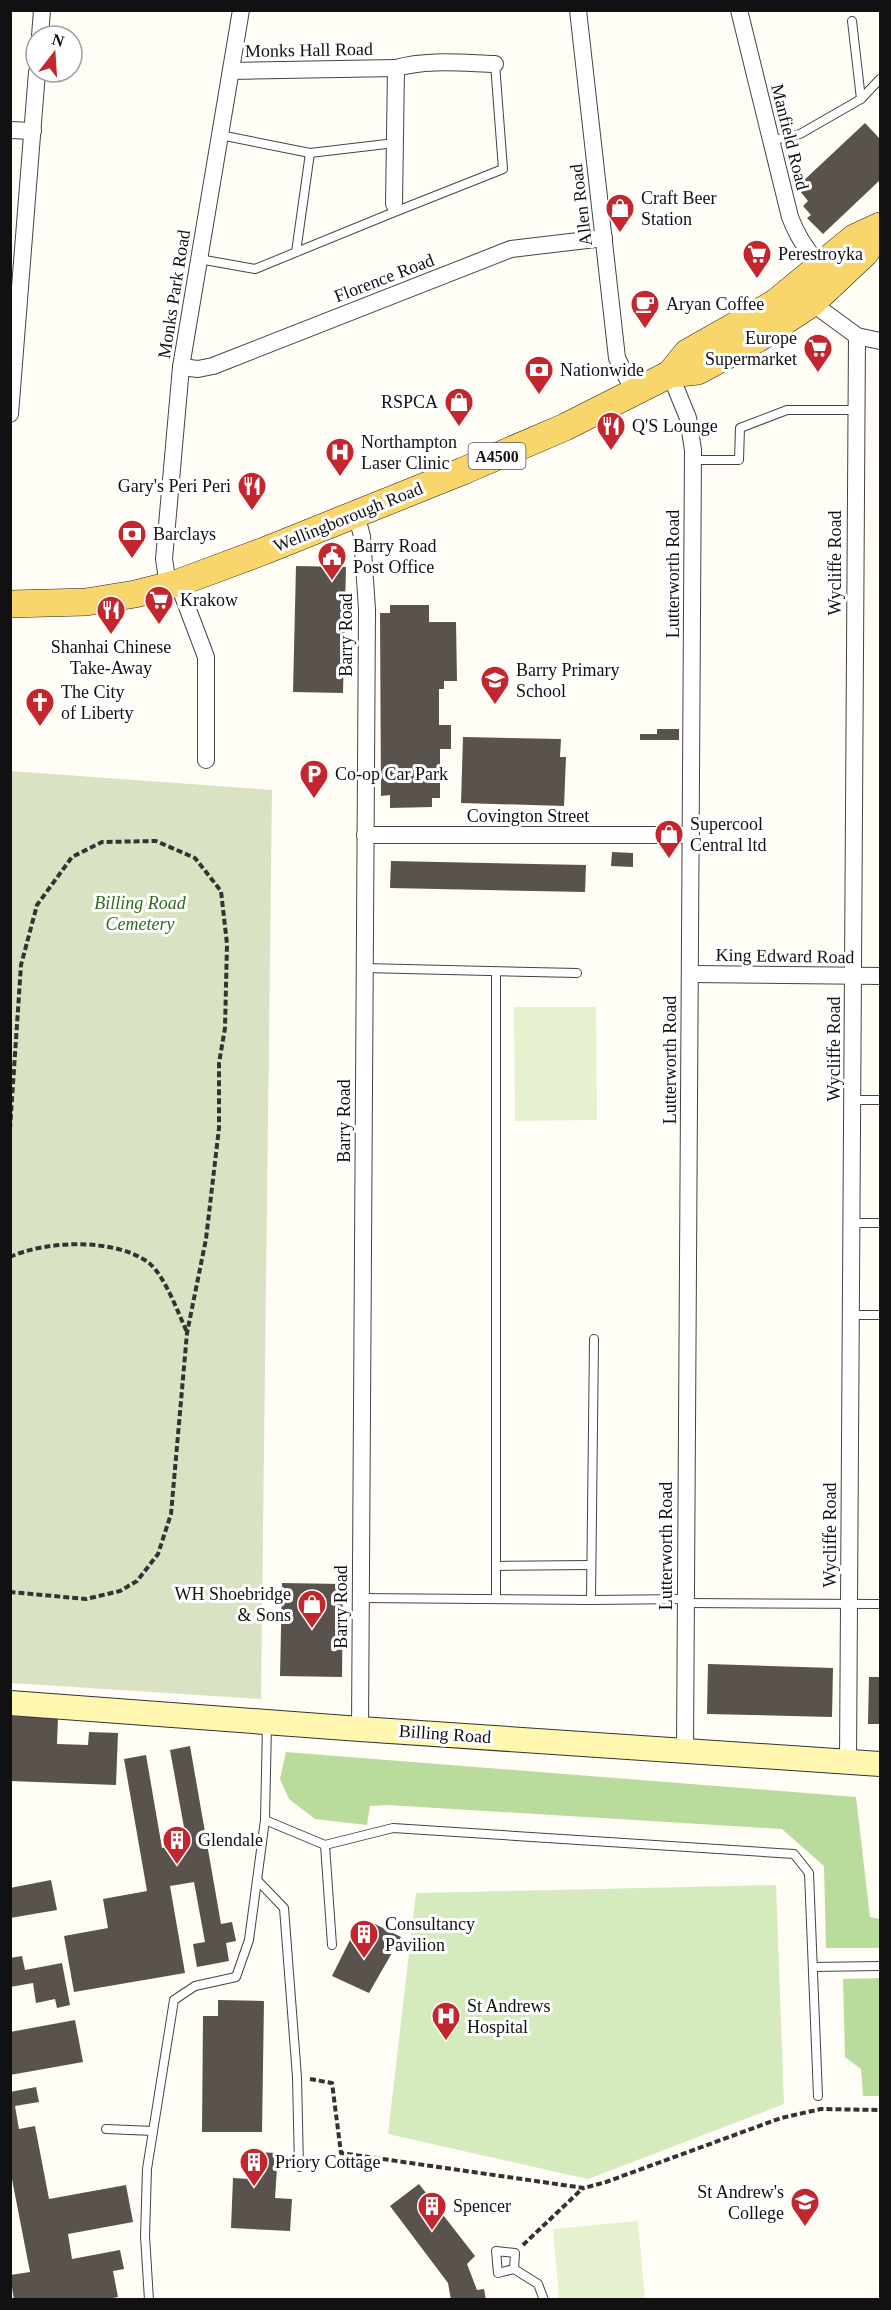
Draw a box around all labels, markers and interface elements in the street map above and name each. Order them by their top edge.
north arrow [24,24,84,84]
text: N [50,30,67,50]
street label: Monks Hall Road [245,39,373,61]
street label: Manfield Road [767,82,813,192]
street label: Allen Road [566,163,596,247]
place label: Craft Beer Station [641,188,716,229]
shop icon: Craft Beer Station [604,192,636,234]
street label: Monks Park Road [154,228,194,360]
supermarket icon: Perestroyka [741,238,773,280]
place label: Perestroyka [778,244,863,264]
street label: Florence Road [331,250,437,306]
cafe icon: Aryan Coffee [629,288,661,330]
place label: Aryan Coffee [666,294,764,314]
place label: Europe Supermarket [705,328,797,369]
supermarket icon: Europe Supermarket [802,332,834,374]
bank icon: Nationwide [523,354,555,396]
place label: Nationwide [560,360,644,380]
shop icon: RSPCA [443,386,475,428]
place label: RSPCA [381,392,438,412]
restaurant icon: Q'S Lounge [595,410,627,452]
place label: Q'S Lounge [632,416,718,436]
place label: Northampton Laser Clinic [361,432,457,473]
hospital icon: Northampton Laser Clinic [324,436,356,478]
road number: A4500 [468,443,526,469]
restaurant icon: Gary's Peri Peri [236,470,268,512]
place label: Gary's Peri Peri [118,476,231,496]
street label: Wellingborough Road [271,478,425,556]
street label: Lutterworth Road [663,510,683,638]
street label: Wycliffe Road [825,510,845,616]
bank icon: Barclays [116,518,148,560]
place label: Barclays [153,524,216,544]
place label: Barry Road Post Office [353,536,436,577]
public building icon: Barry Road Post Office [316,540,348,582]
supermarket icon: Krakow [143,584,175,626]
place label: Krakow [180,590,238,610]
street label: Barry Road [336,593,356,677]
restaurant icon: Shanhai Chinese Take-Away [95,594,127,636]
place label: Shanhai Chinese Take-Away [51,637,171,678]
place label: Barry Primary School [516,660,619,701]
school or university icon: Barry Primary School [479,664,511,706]
place label: The City of Liberty [61,682,133,723]
church icon: The City of Liberty [24,686,56,728]
parking icon: Co-op Car Park [298,758,330,800]
place label: Co-op Car Park [335,764,448,784]
street label: Covington Street [467,806,589,826]
place label: Supercool Central ltd [690,814,766,855]
shop icon: Supercool Central ltd [653,818,685,860]
park label: Billing Road Cemetery [94,893,187,934]
street label: King Edward Road [715,945,855,967]
street label: Lutterworth Road [660,996,680,1124]
street label: Wycliffe Road [824,996,844,1102]
street label: Barry Road [334,1079,354,1163]
street label: Lutterworth Road [656,1482,676,1610]
street label: Wycliffe Road [820,1482,840,1588]
street label: Barry Road [331,1565,351,1649]
place label: WH Shoebridge & Sons [175,1584,291,1625]
shop icon: WH Shoebridge & Sons [296,1588,328,1630]
street label: Billing Road [398,1721,492,1747]
building icon: Glendale [161,1824,193,1866]
place label: Glendale [198,1830,263,1850]
place label: Consultancy Pavilion [385,1914,475,1955]
building icon: Consultancy Pavilion [348,1918,380,1960]
place label: St Andrews Hospital [467,1996,551,2037]
hospital icon: St Andrews Hospital [430,2000,462,2042]
building icon: Priory Cottage [238,2146,270,2188]
place label: Priory Cottage [275,2152,381,2172]
place label: St Andrew's College [697,2182,784,2223]
school or university icon: St Andrew's College [789,2186,821,2228]
building icon: Spencer [416,2190,448,2232]
place label: Spencer [453,2196,511,2216]

